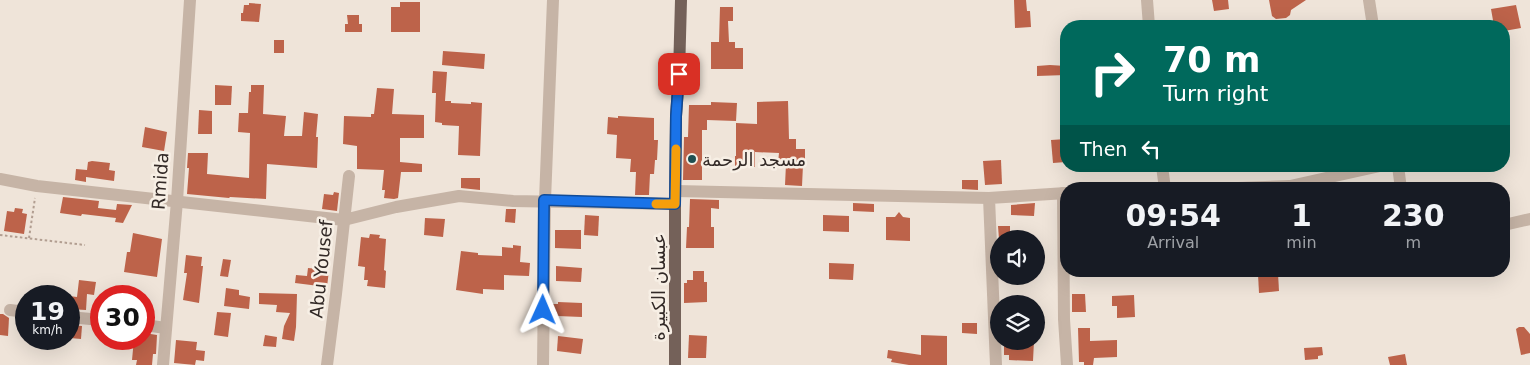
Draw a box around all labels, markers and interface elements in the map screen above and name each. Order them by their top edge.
icon: right [1080,40,1145,105]
text: 70 m [1163,40,1260,80]
pin [658,53,700,95]
icon: arrive [665,60,693,88]
text: Turn right [1163,81,1268,106]
icon: left [1137,135,1165,163]
text: Then [1080,138,1127,160]
place label: مسجد الرحمة [702,149,806,171]
street label: Rmida [148,152,172,210]
marker: مسجد الرحمة [686,153,698,165]
text: 09:54 [1125,198,1221,233]
text: 1 [1291,198,1312,233]
text: 230 [1382,198,1445,233]
street label: Abu Yousef [305,218,337,319]
map controls [990,230,1045,350]
button: sound [990,230,1045,285]
street label: عبسان الكبيرة [648,233,670,341]
text: Arrival [1147,233,1199,252]
text: min [1286,233,1317,252]
text: m [1405,233,1421,252]
position arrow [516,283,568,335]
speed limit sign: 30 [90,285,155,350]
button: layers [990,295,1045,350]
text: 19 [30,297,65,326]
text: km/h [32,323,63,337]

